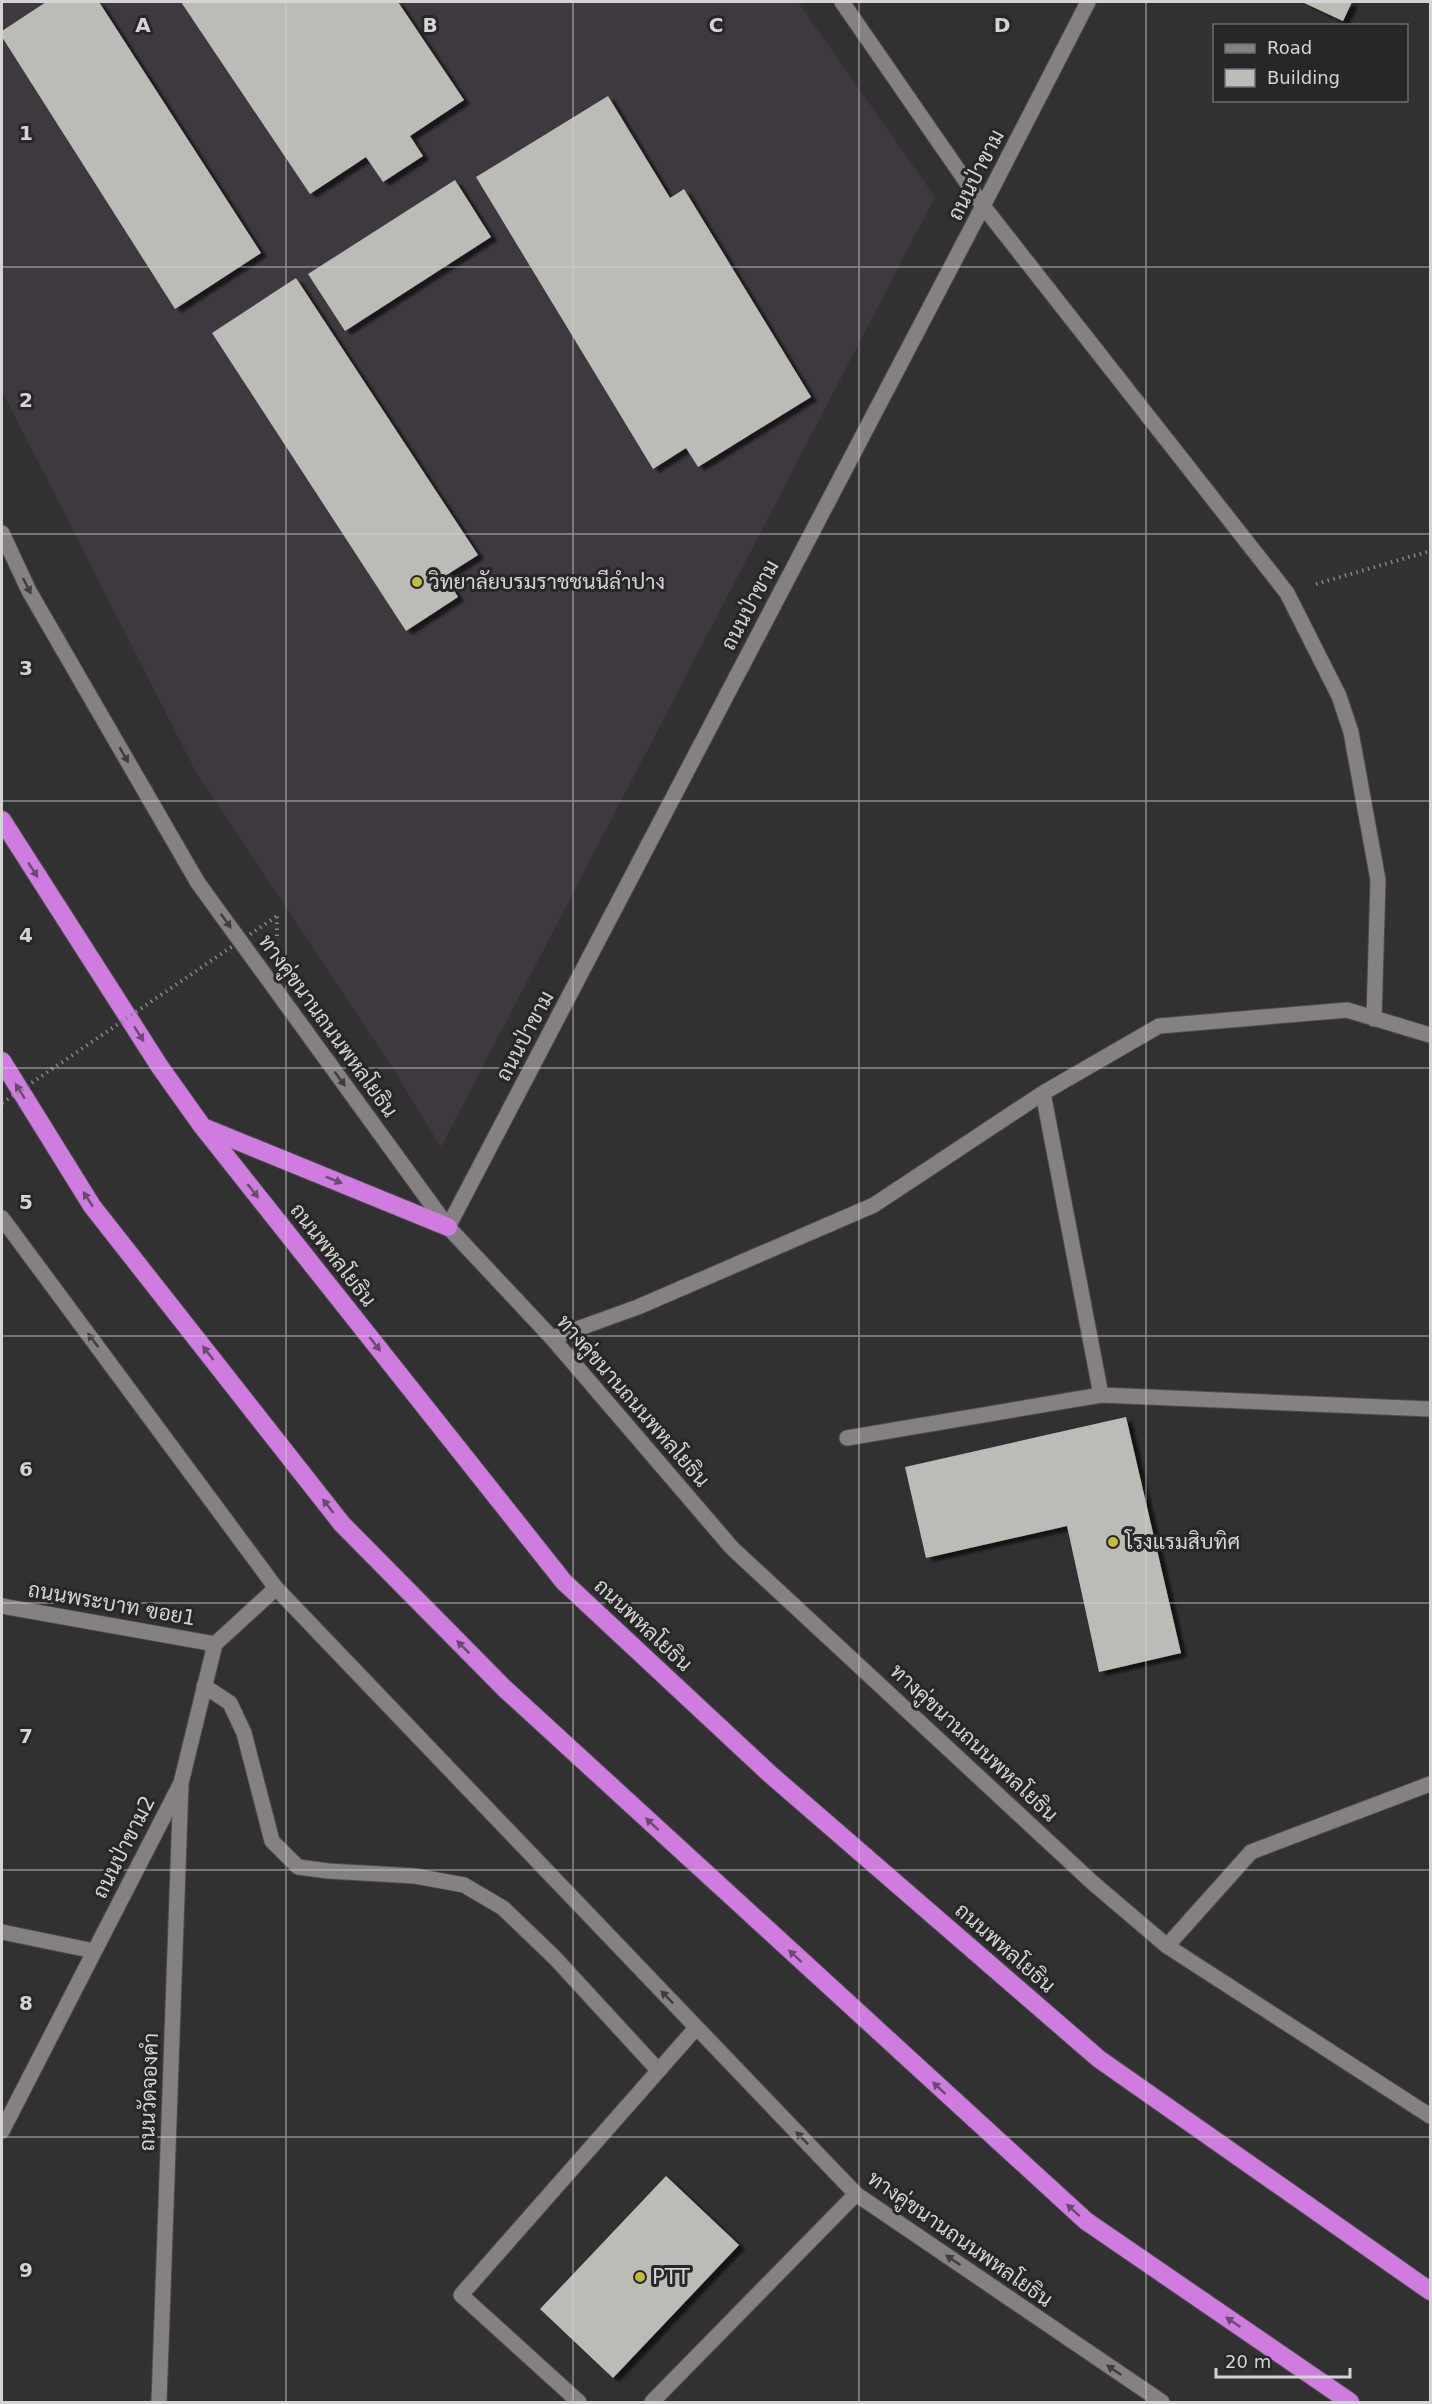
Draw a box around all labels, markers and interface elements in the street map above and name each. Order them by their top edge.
text: A [135,13,151,37]
text: B [422,13,438,37]
text: C [709,13,723,37]
text: D [994,13,1010,37]
legend [1213,24,1408,102]
text: Road [1267,37,1312,58]
text: Building [1267,67,1340,88]
text: 1 [19,121,33,145]
street label: ถนนป่าขาม [942,125,1009,224]
text: 2 [19,388,33,412]
street label: ถนนป่าขาม [715,555,784,654]
place label: วิทยาลัยบรมราชชนนีลำปาง [429,569,665,594]
marker: วิทยาลัยบรมราชชนนีลำปาง [410,575,424,589]
one-way arrow [22,577,32,594]
text: 3 [19,656,33,680]
one-way arrow [119,747,129,764]
one-way arrow [27,861,39,877]
one-way arrow [220,913,232,929]
text: 4 [19,923,33,947]
street label: ทางคู่ขนานถนนพหลโยธิน [251,929,403,1124]
street label: ถนนป่าขาม [490,986,559,1085]
one-way arrow [133,1026,144,1042]
one-way arrow [334,1071,346,1087]
one-way arrow [15,1083,26,1099]
one-way arrow [325,1175,343,1185]
one-way arrow [247,1183,260,1199]
text: 5 [19,1190,33,1214]
one-way arrow [83,1191,94,1207]
street label: ถนนพหลโยธิน [285,1198,382,1311]
street label: ทางคู่ขนานถนนพหลโยธิน [550,1309,715,1494]
one-way arrow [87,1333,99,1348]
one-way arrow [368,1336,380,1351]
one-way arrow [201,1345,214,1361]
text: 6 [19,1457,33,1481]
one-way arrow [323,1499,335,1514]
place label: โรงแรมสิบทิศ [1124,1529,1240,1554]
marker: โรงแรมสิบทิศ [1106,1535,1120,1549]
street label: ถนนพหลโยธิน [589,1573,697,1676]
street label: ถนนพระบาท ฃอย1 [26,1577,198,1631]
one-way arrow [457,1640,471,1654]
street label: ทางคู่ขนานถนนพหลโยธิน [883,1658,1063,1829]
text: 7 [19,1724,33,1748]
street label: ถนนป่าขาม2 [87,1791,160,1902]
one-way arrow [644,1817,659,1831]
street label: ถนนพหลโยธิน [950,1897,1060,1998]
one-way arrow [788,1950,803,1963]
one-way arrow [660,1990,674,2005]
text: 8 [19,1991,33,2015]
street label: ถนนวัดจองคำ [135,2032,163,2152]
one-way arrow [931,2081,946,2095]
one-way arrow [796,2131,809,2146]
street label: ทางคู่ขนานถนนพหลโยธิน [861,2165,1058,2314]
one-way arrow [1066,2203,1081,2217]
one-way arrow [945,2254,961,2266]
text: 9 [19,2258,33,2282]
place label: PTT [652,2265,690,2289]
marker: PTT [633,2270,647,2284]
one-way arrow [1225,2316,1241,2328]
scale bar [1216,2341,1350,2379]
text: 20 m [1225,2351,1271,2372]
one-way arrow [1106,2365,1122,2376]

